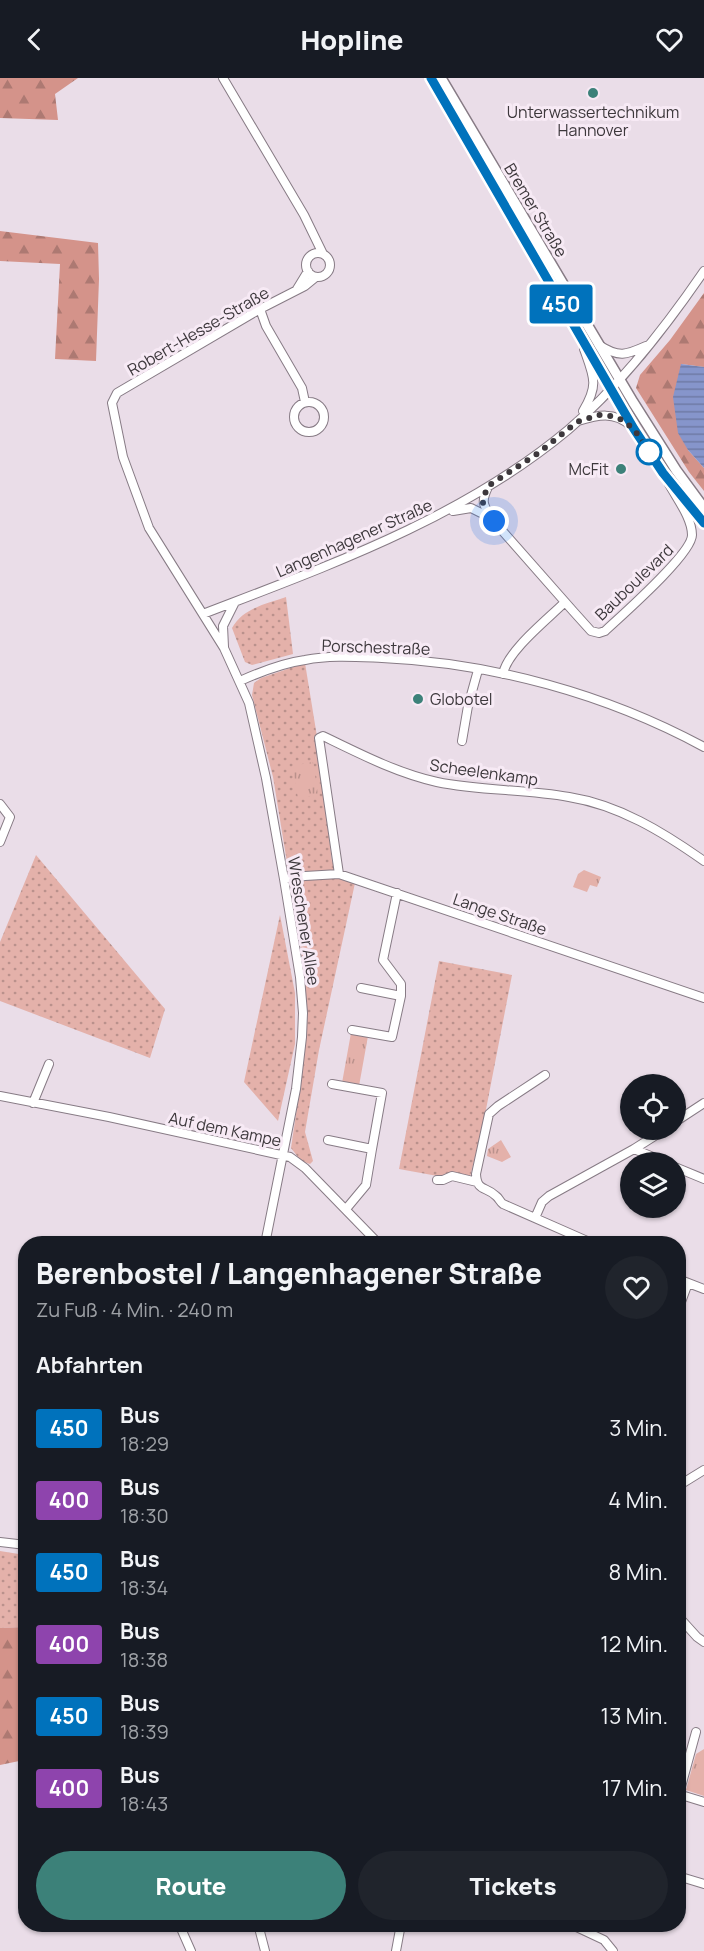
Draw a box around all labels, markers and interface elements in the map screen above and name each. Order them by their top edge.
text: Hopline [301,21,403,58]
icon: back [18,23,51,56]
icon: heart [653,23,686,56]
marker: Unterwassertechnikum Hannover [586,86,600,100]
place label: Unterwassertechnikum Hannover [507,101,679,141]
street label: Bremer Straße [499,159,573,261]
street label: Robert-Hesse-Straße [123,281,273,381]
line badge: 450 [526,284,596,324]
text: 450 [542,290,580,318]
unlabelled marker [636,439,662,465]
place label: McFit [568,458,609,480]
marker: McFit [614,462,628,476]
street label: Langenhagener Straße [272,494,436,582]
your location [479,506,509,536]
street label: Bauboulevard [590,539,678,625]
street label: Porschestraße [321,634,431,660]
place label: Globotel [430,688,493,710]
marker: Globotel [411,692,425,706]
street label: Scheelenkamp [428,754,540,790]
street label: Wreschener Allee [283,855,325,987]
street label: Lange Straße [450,888,550,940]
map controls [620,1074,686,1218]
button: locate [620,1074,686,1140]
street label: Auf dem Kampe [167,1106,283,1152]
button: layers [620,1152,686,1218]
text: Berenbostel / Langenhagener Straße [36,1254,542,1292]
button: heart [605,1256,668,1319]
text: Zu Fuß · 4 Min. · 240 m [36,1296,233,1323]
text: Abfahrten [36,1350,143,1380]
text: Bus [120,1400,160,1430]
text: 3 Min. [609,1413,668,1443]
text: 450 [50,1414,88,1442]
text: 18:29 [120,1430,169,1457]
text: Bus [120,1472,160,1502]
text: 4 Min. [608,1485,668,1515]
text: 400 [49,1486,89,1514]
text: 18:30 [120,1502,169,1529]
text: Bus [120,1544,160,1574]
text: 8 Min. [609,1557,668,1587]
text: 450 [50,1558,88,1586]
text: 18:34 [120,1574,168,1601]
text: Bus [120,1616,160,1646]
text: 12 Min. [600,1629,668,1659]
text: 400 [49,1630,89,1658]
text: 18:38 [120,1646,168,1673]
text: Bus [120,1688,160,1718]
text: 13 Min. [601,1701,668,1731]
text: 450 [50,1702,88,1730]
text: 18:39 [120,1718,169,1745]
text: Bus [120,1760,160,1790]
text: 17 Min. [602,1773,668,1803]
text: 400 [49,1774,89,1802]
text: 18:43 [120,1790,168,1817]
button: Route [36,1851,346,1920]
button: Tickets [358,1851,668,1920]

